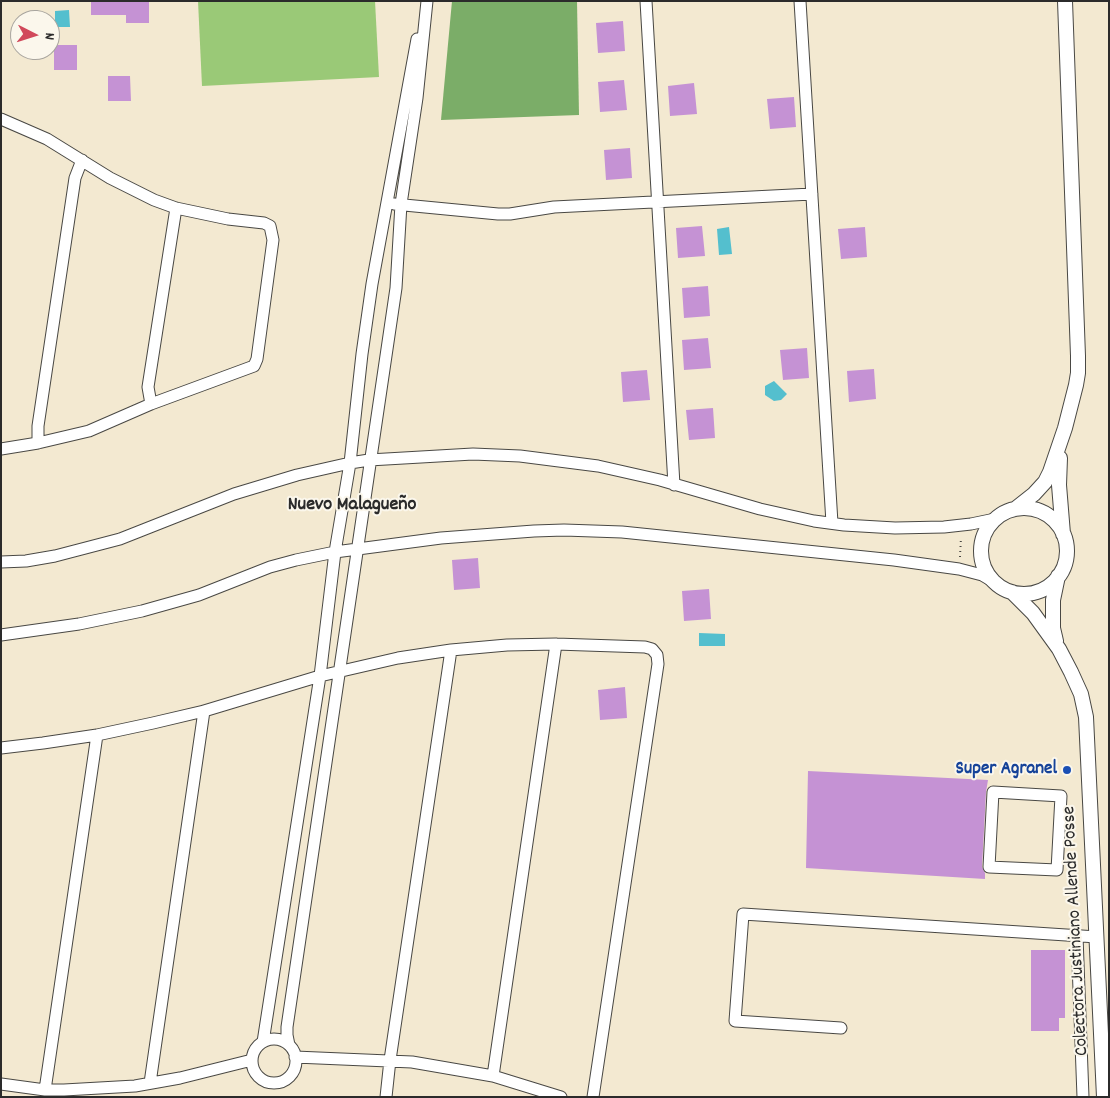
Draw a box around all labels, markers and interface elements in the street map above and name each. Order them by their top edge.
north arrow [10,10,60,60]
text: N [39,32,59,41]
district label: Nuevo Malagueño [288,494,416,518]
place label: Super Agranel [956,759,1057,781]
marker: Super Agranel [1061,764,1073,776]
street label: Colectora Justiniano Allende Posse [1059,806,1095,1056]

